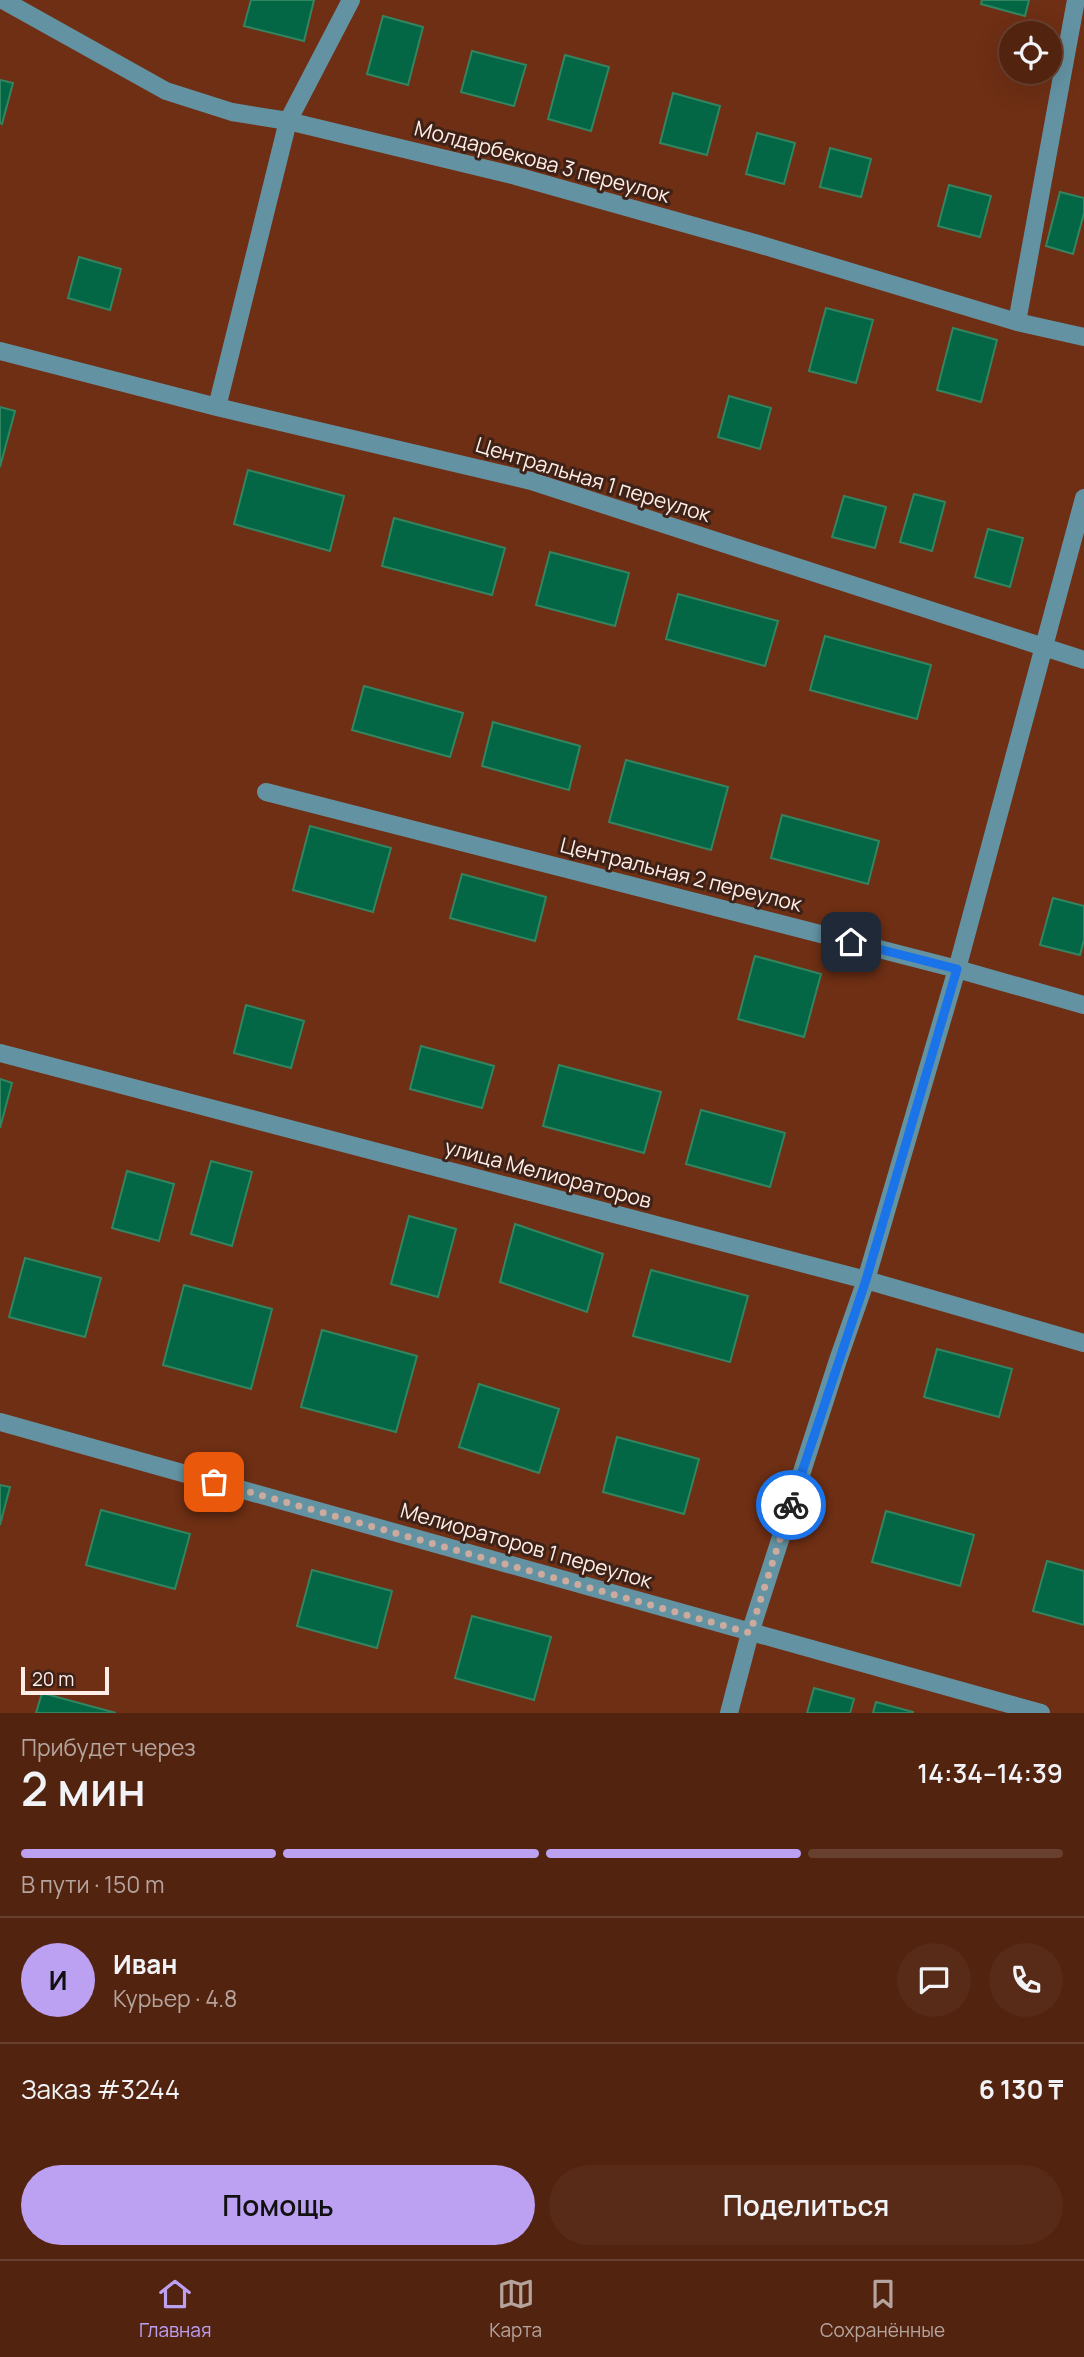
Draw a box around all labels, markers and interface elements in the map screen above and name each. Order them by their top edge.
map controls [999,21,1062,84]
button: locate [999,21,1062,84]
street label: Молдарбекова 3 переулок [412,113,674,209]
street label: Центральная 1 переулок [473,430,715,528]
street label: Центральная 2 переулок [558,830,805,918]
pin [821,912,881,972]
icon: home [832,923,870,961]
street label: улица Мелиораторов [442,1132,655,1214]
pin [184,1452,244,1512]
icon: bag [195,1463,233,1501]
courier [756,1470,826,1540]
icon: bike [772,1486,810,1524]
street label: Мелиораторов 1 переулок [397,1496,656,1595]
scale bar [21,1664,108,1696]
text: 20 m [32,1666,74,1692]
text: Прибудет через [21,1731,196,1763]
text: 14:34–14:39 [917,1755,1063,1791]
text: 2 мин [21,1757,146,1820]
text: В пути · 150 m [21,1868,164,1900]
button: chat [897,1943,971,2017]
button: phone [989,1943,1063,2017]
text: Иван [113,1946,177,1982]
text: И [49,1962,67,1998]
text: Курьер · 4.8 [113,1982,237,2014]
text: Заказ #3244 [21,2071,180,2107]
text: 6 130 ₸ [979,2071,1063,2107]
button: Помощь [21,2165,535,2245]
button: Поделиться [549,2165,1063,2245]
tab: Главная [139,2275,211,2343]
tab: Карта [489,2275,542,2343]
tab: Сохранённые [820,2275,945,2343]

